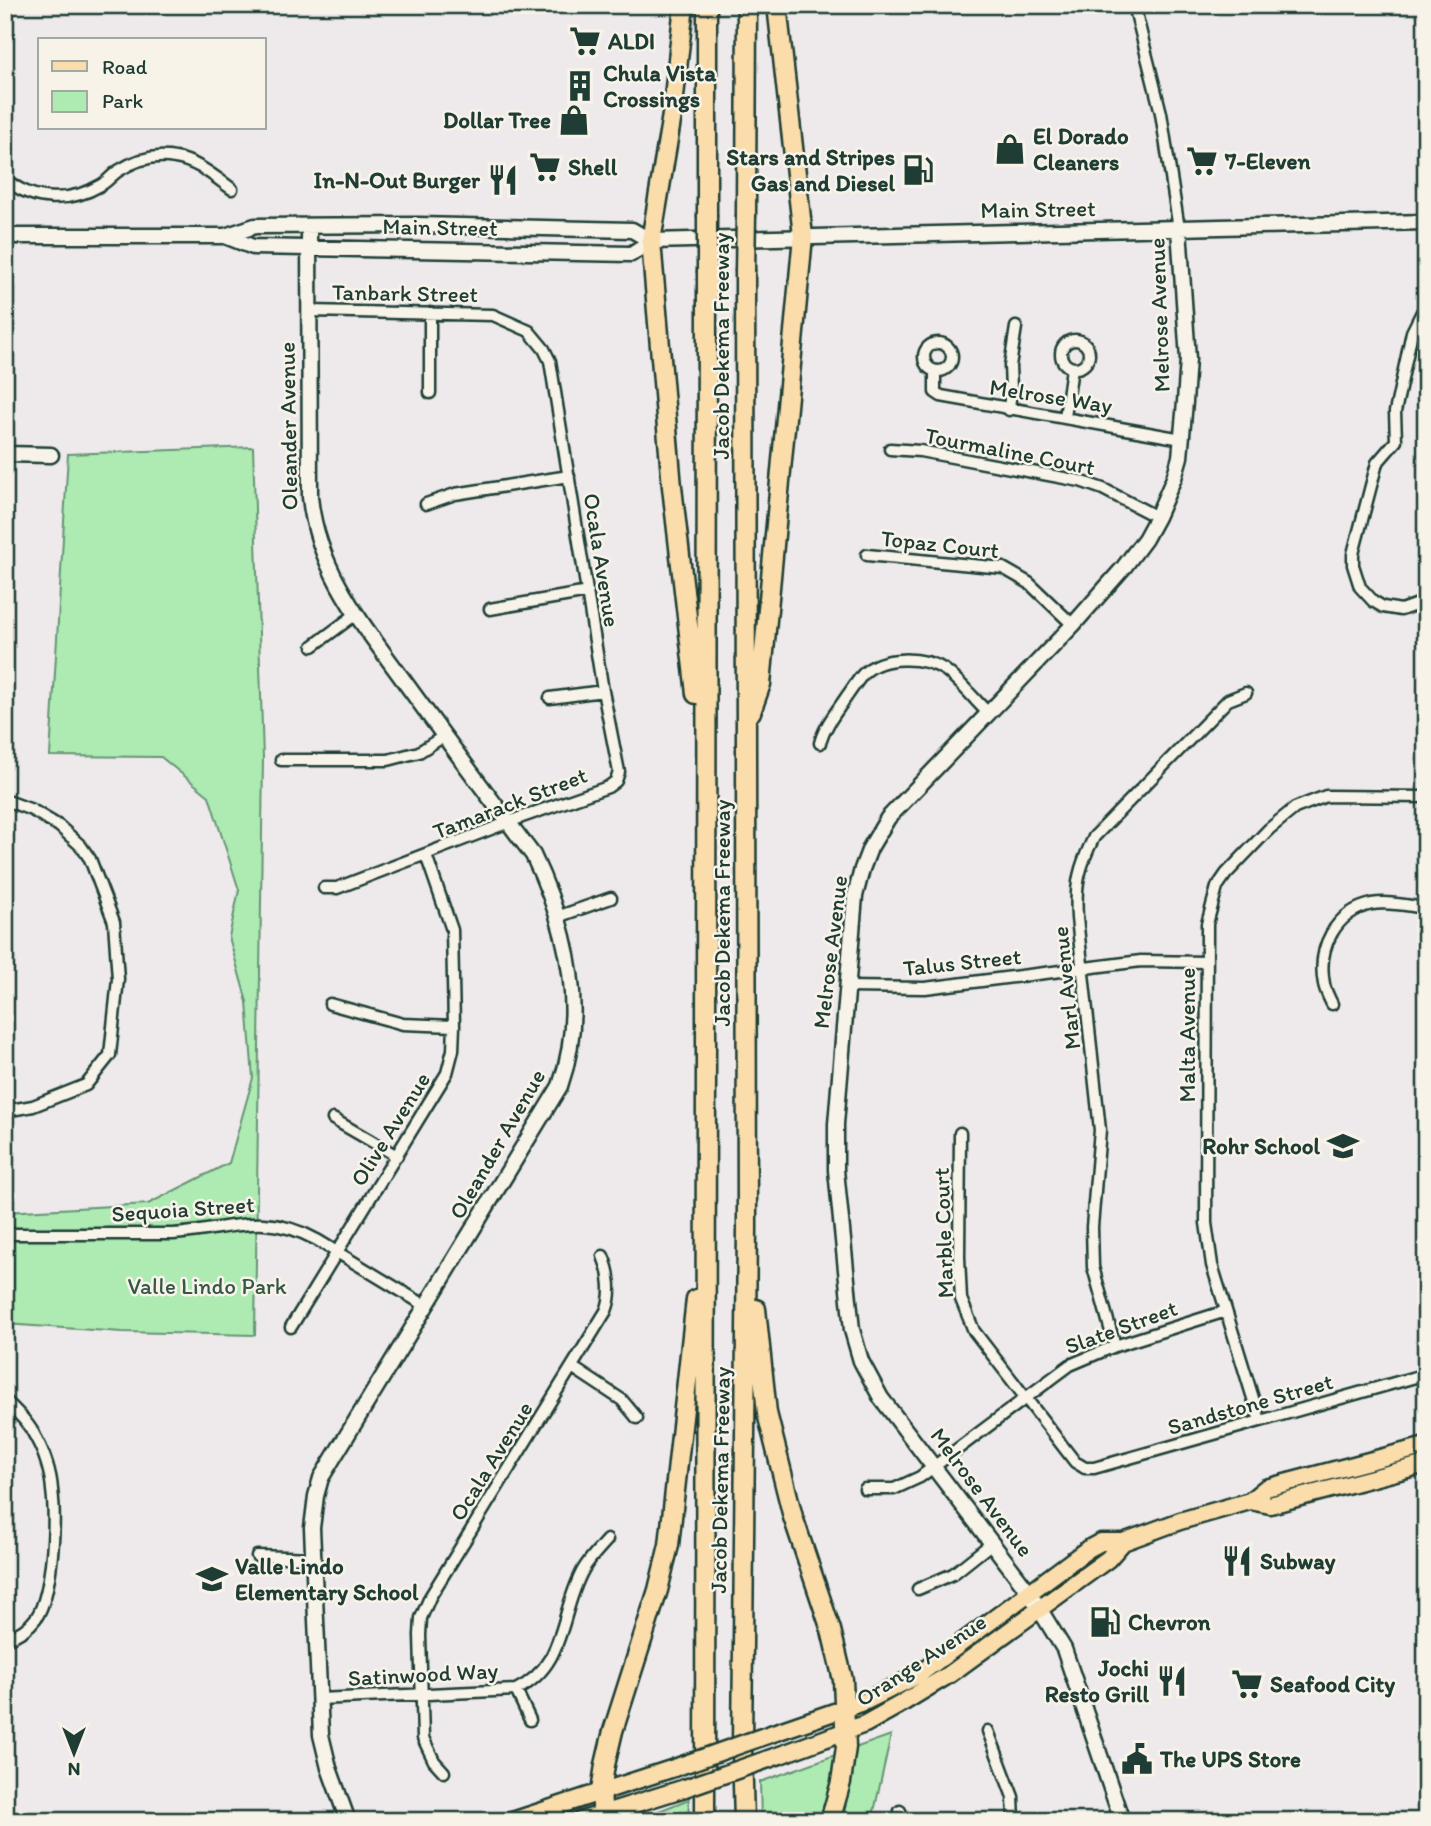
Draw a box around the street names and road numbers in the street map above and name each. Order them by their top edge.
street label: Main Street [980,194,1096,224]
street label: Main Street [382,212,498,242]
street label: Jacob Dekema Freeway [707,232,735,459]
street label: Melrose Avenue [1142,237,1176,393]
street label: Tanbark Street [332,278,478,308]
street label: Oleander Avenue [273,341,303,511]
street label: Melrose Way [988,372,1115,420]
street label: Tourmaline Court [923,421,1098,481]
street label: Ocala Avenue [578,491,626,629]
street label: Topaz Court [880,524,1000,564]
street label: Tamarack Street [429,761,591,845]
street label: Jacob Dekema Freeway [708,799,736,1026]
street label: Melrose Avenue [807,874,853,1030]
street label: Marl Avenue [1046,925,1086,1051]
street label: Talus Street [902,942,1023,982]
street label: Malta Avenue [1173,968,1201,1102]
street label: Oleander Avenue [443,1064,551,1224]
street label: Olive Avenue [344,1067,436,1191]
street label: Marble Court [927,1167,959,1299]
street label: Sequoia Street [111,1190,256,1228]
street label: Slate Street [1061,1294,1181,1360]
street label: Jacob Dekema Freeway [704,1366,736,1594]
street label: Sandstone Street [1164,1367,1336,1441]
street label: Ocala Avenue [443,1396,539,1526]
street label: Melrose Avenue [924,1422,1040,1562]
street label: Orange Avenue [850,1607,992,1713]
street label: Satinwood Way [347,1656,499,1692]

